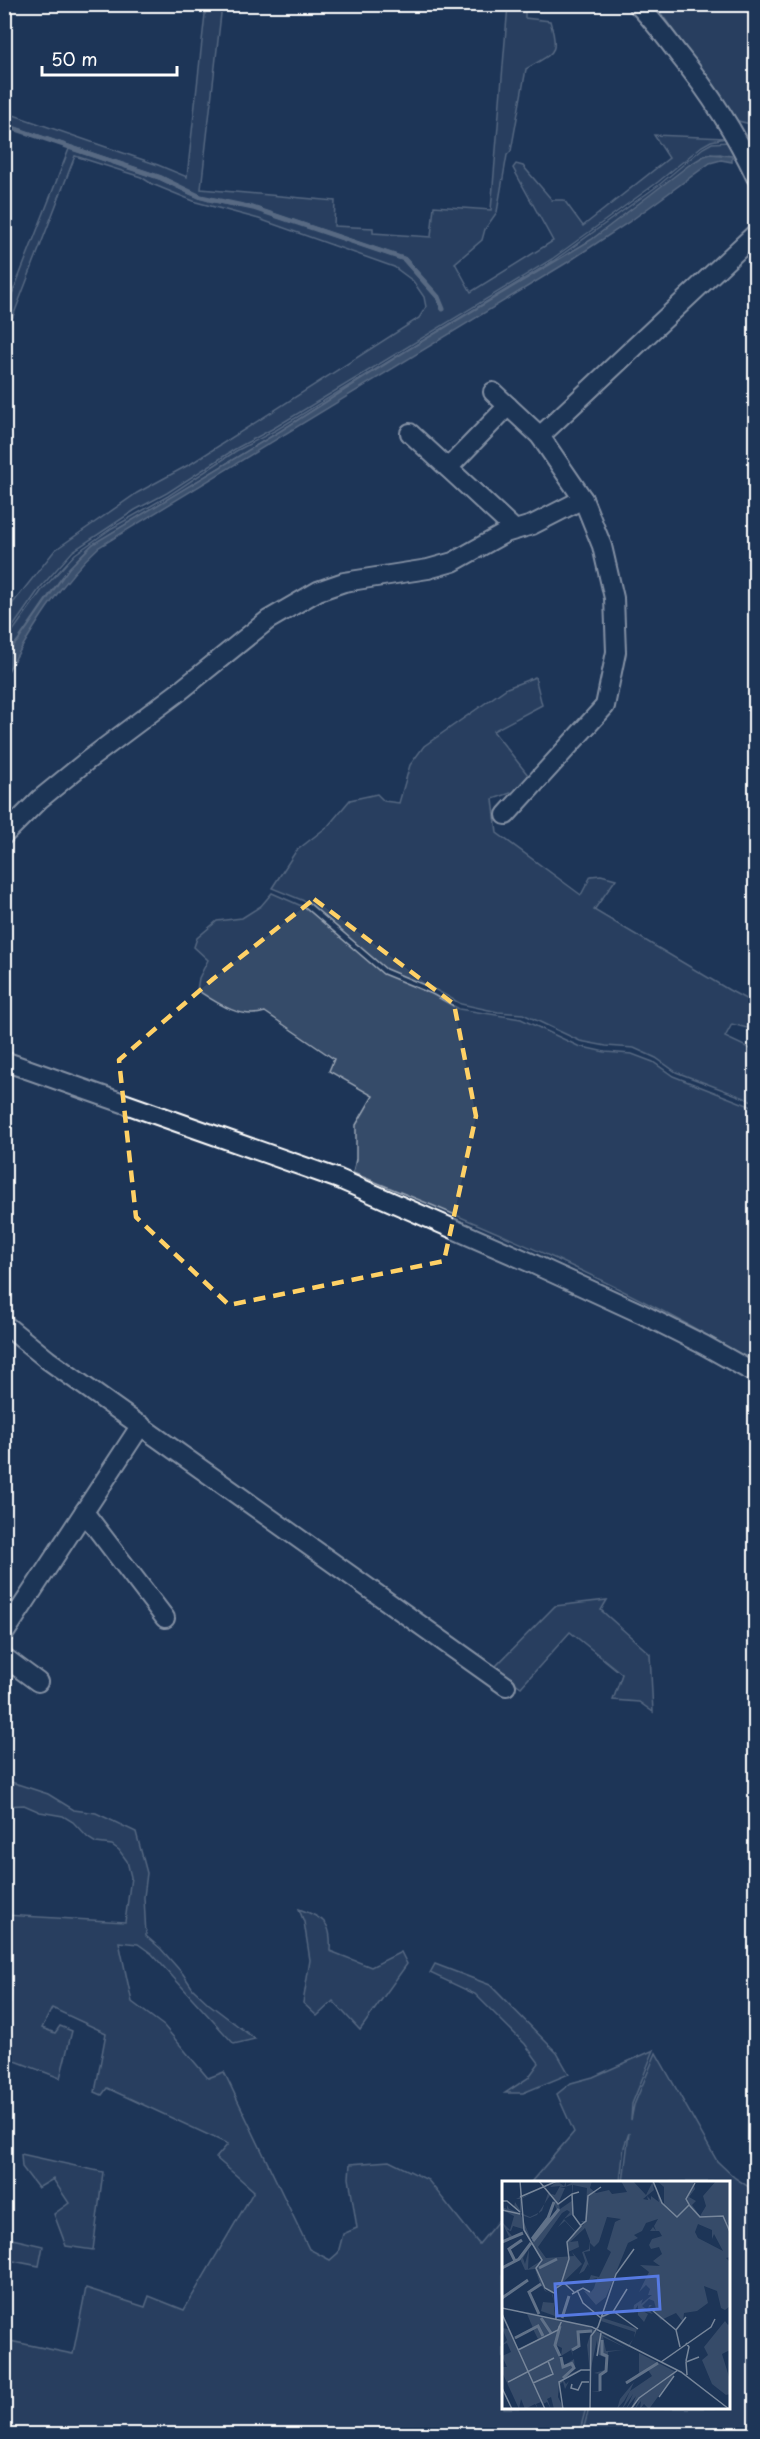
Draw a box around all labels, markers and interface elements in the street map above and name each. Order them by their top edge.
scale bar [42,39,177,77]
text: 50 m [51,45,98,72]
inset map [502,2181,730,2409]

